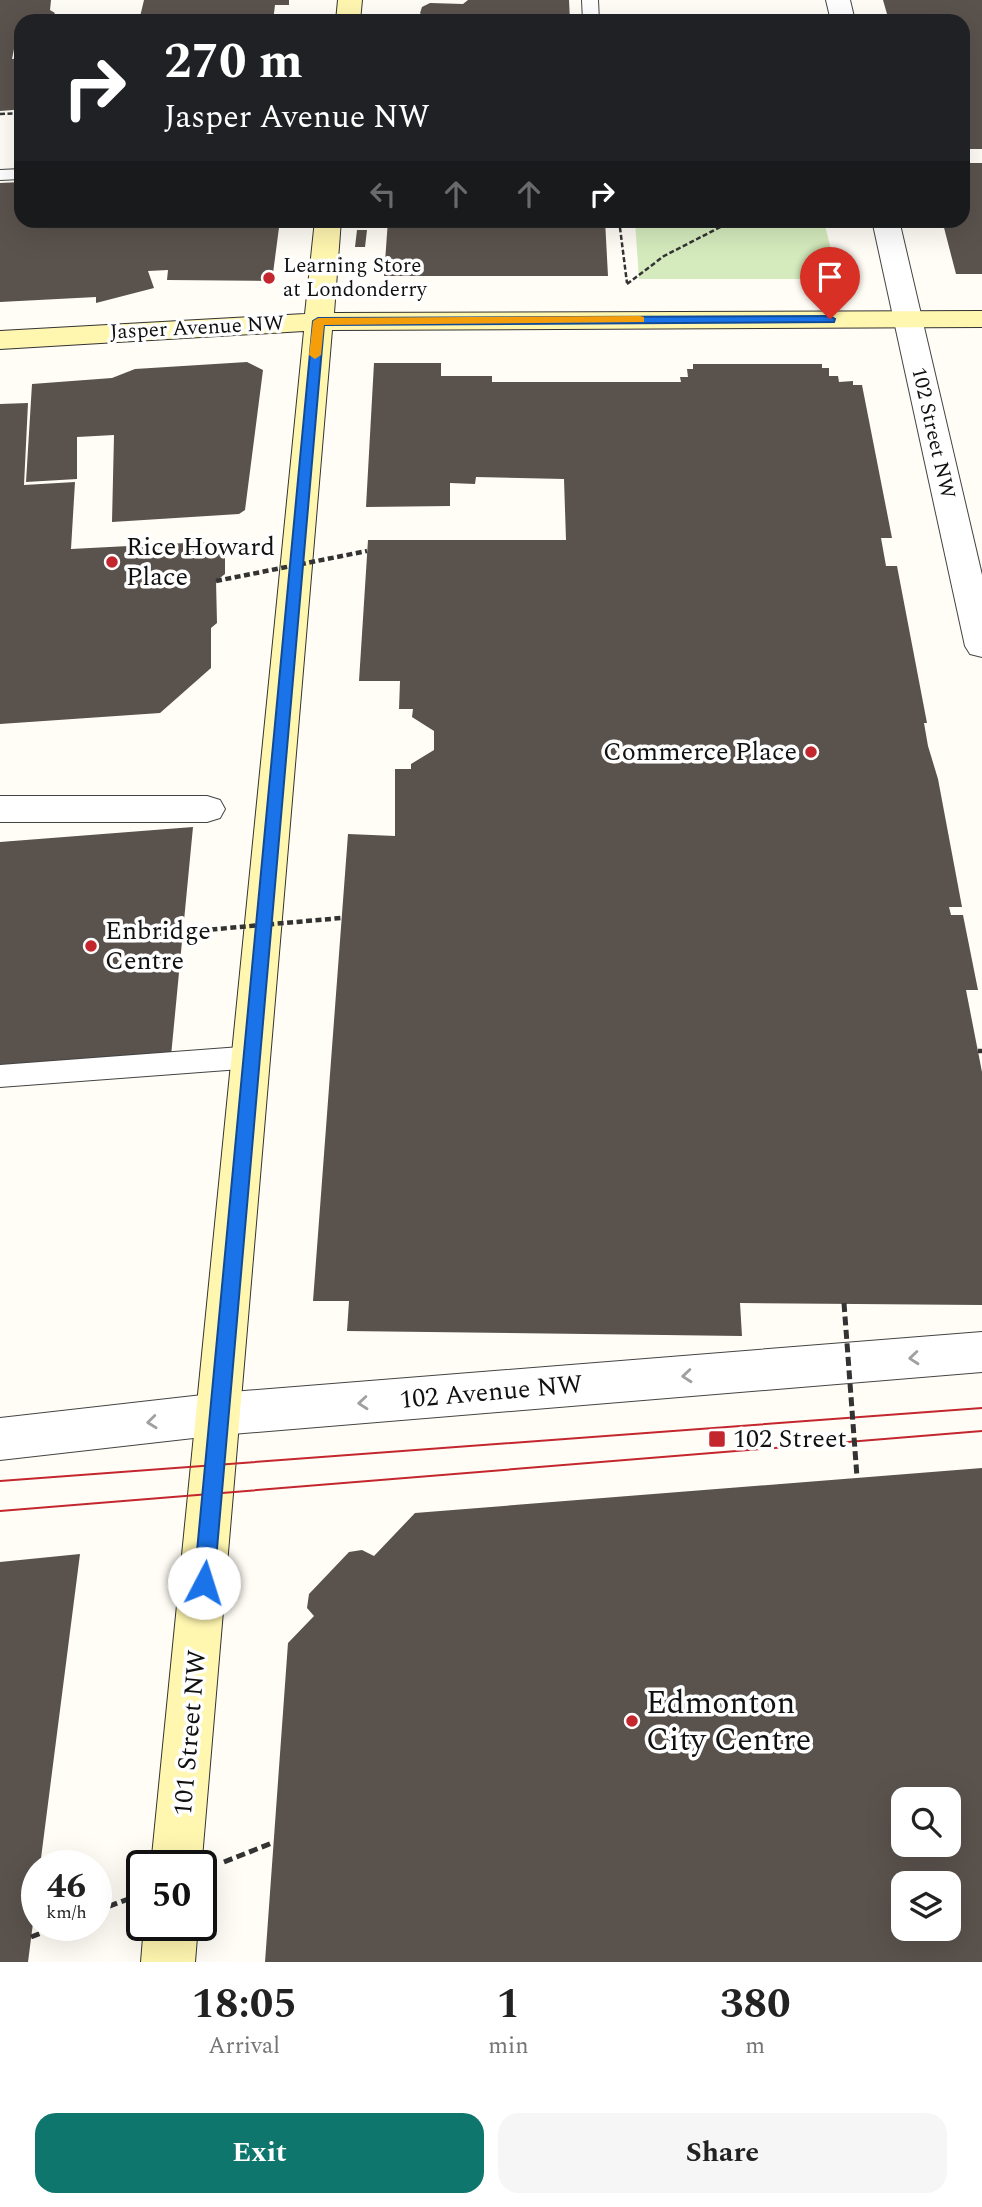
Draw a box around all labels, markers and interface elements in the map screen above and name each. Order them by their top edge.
text: 270 m [164,25,303,100]
icon: right [49,42,140,133]
text: Jasper Avenue NW [164,93,430,142]
icon: left [364,175,402,213]
icon: ahead [437,175,475,213]
icon: ahead [510,175,548,213]
icon: right [583,175,621,213]
pin [800,247,860,319]
place label: Learning Store at Londonderry [283,250,428,306]
icon: arrive [811,258,849,296]
marker: Learning Store at Londonderry [261,270,277,286]
street label: Jasper Avenue NW [109,307,285,349]
street label: 102 Street NW [902,364,964,502]
place label: Rice Howard Place [126,527,275,597]
marker: Rice Howard Place [104,554,120,570]
place label: Commerce Place [603,732,797,772]
marker: Commerce Place [803,744,819,760]
place label: Enbridge Centre [105,911,211,981]
marker: Enbridge Centre [83,938,99,954]
one-way arrow [908,1350,919,1365]
street label: 102 Avenue NW [398,1364,585,1420]
one-way arrow [681,1368,692,1383]
one-way arrow [357,1395,368,1410]
one-way arrow [146,1414,157,1429]
place label: 102 Street [733,1419,847,1459]
marker: 102 Street [707,1429,727,1449]
position arrow [167,1546,241,1620]
street label: 101 Street NW [163,1648,217,1818]
place label: Edmonton City Centre [646,1679,811,1765]
marker: Edmonton City Centre [624,1713,640,1729]
map controls [891,1787,961,1941]
button: search [891,1787,961,1857]
speed limit sign: 50 [126,1850,217,1941]
text: 46 [47,1860,86,1913]
button: layers [891,1871,961,1941]
text: km/h [46,1899,87,1926]
text: 18:05 [191,1973,297,2036]
text: 1 [497,1973,520,2036]
text: 380 [720,1973,791,2036]
text: Arrival [208,2029,280,2064]
text: min [488,2029,529,2064]
text: m [745,2029,765,2064]
button: Exit [35,2113,484,2193]
button: Share [498,2113,947,2193]

